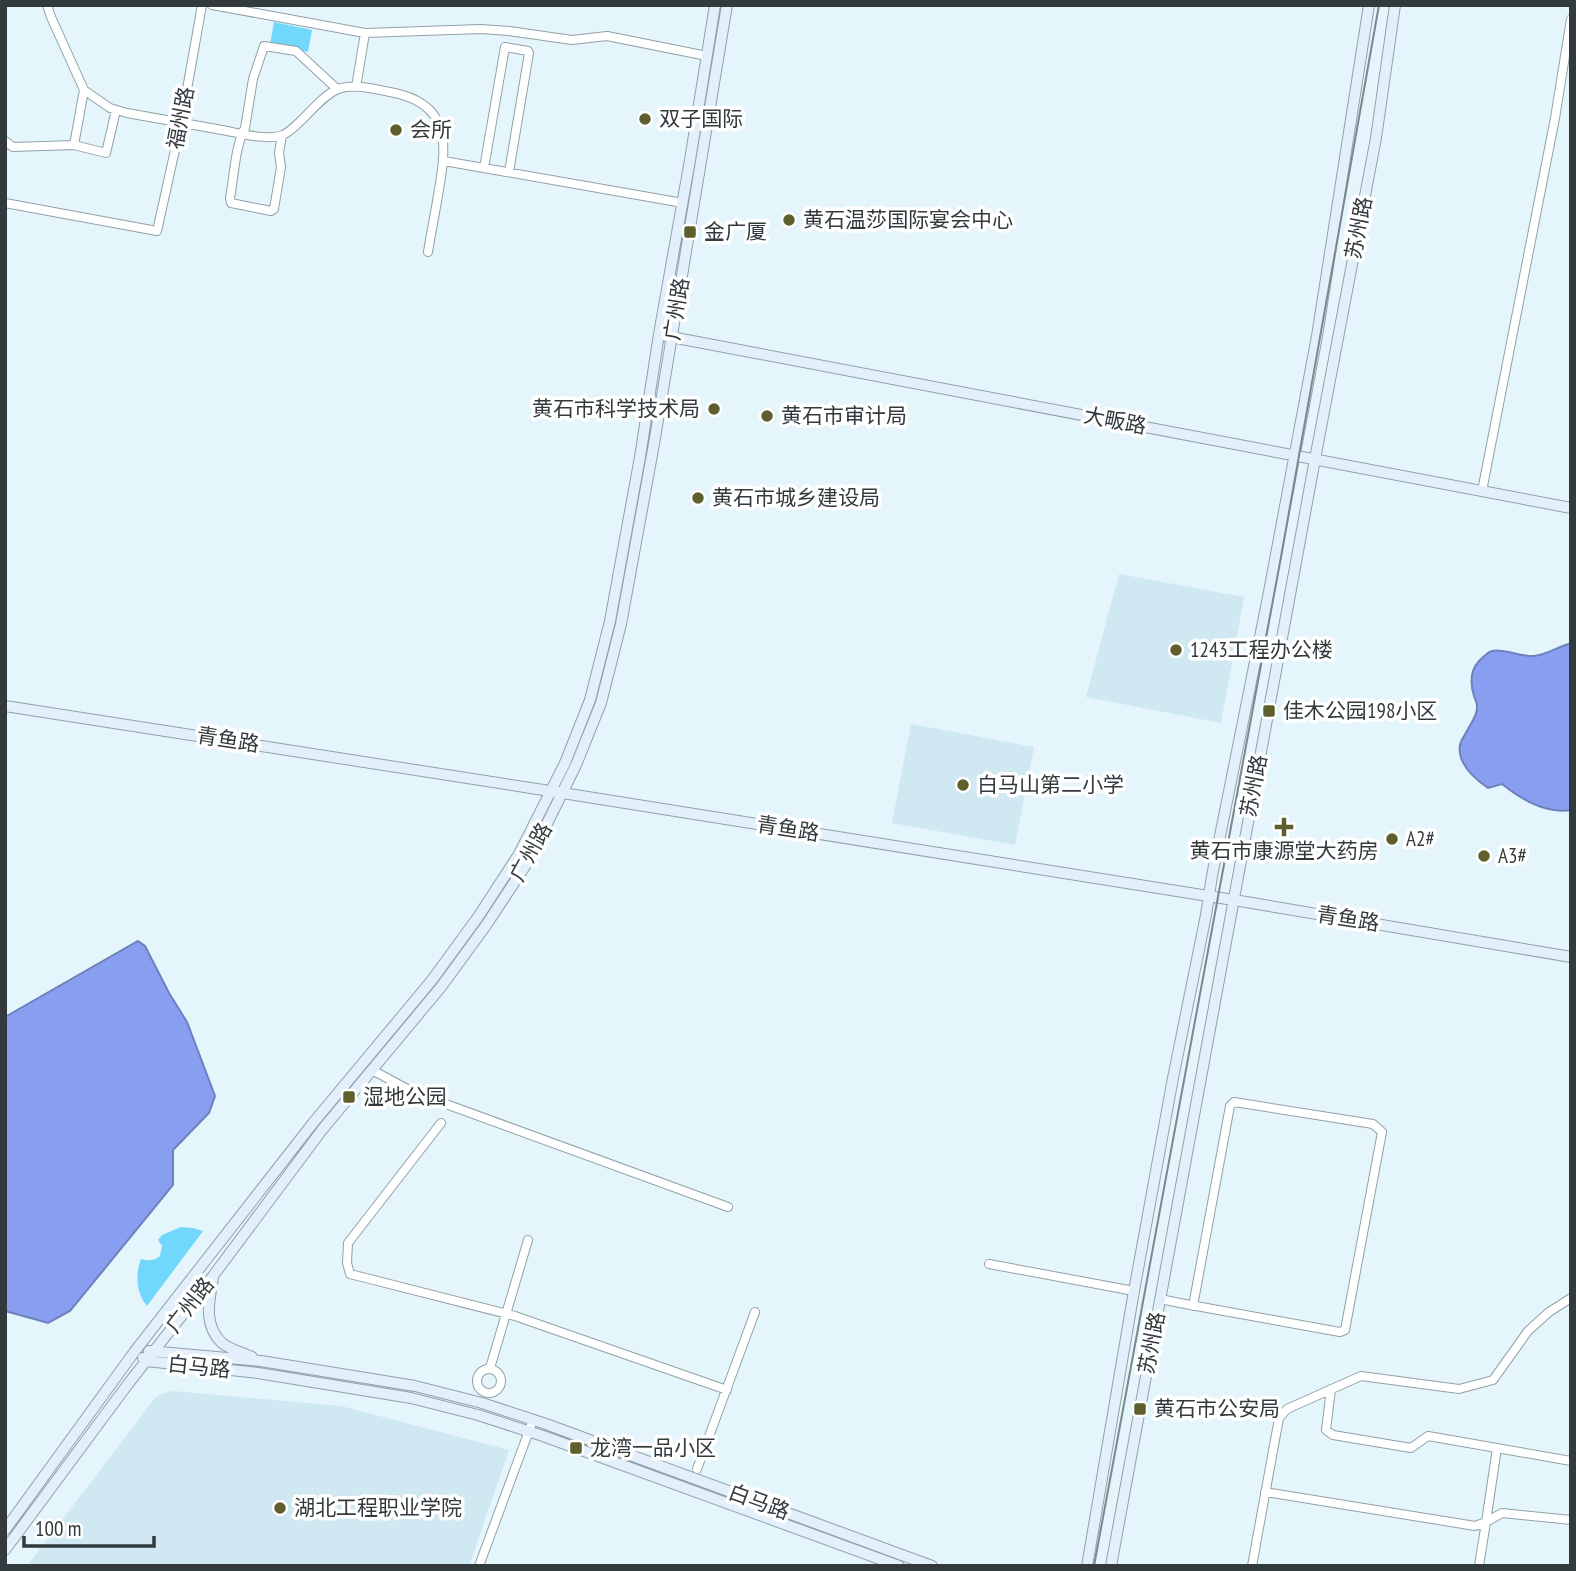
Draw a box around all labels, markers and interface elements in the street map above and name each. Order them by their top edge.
street label: 福州路 [161,84,200,151]
place label: 双子国际 [659,105,743,132]
marker: 双子国际 [637,111,653,127]
place label: 会所 [410,116,452,143]
marker: 会所 [388,122,404,138]
street label: 苏州路 [1339,194,1378,261]
place label: 黄石温莎国际宴会中心 [803,206,1013,233]
marker: 黄石温莎国际宴会中心 [781,212,797,228]
place label: 金广厦 [704,218,767,245]
marker: 金广厦 [682,224,698,240]
street label: 广州路 [658,276,695,342]
place label: 黄石市科学技术局 [532,395,700,422]
marker: 黄石市科学技术局 [706,401,722,417]
street label: 大畈路 [1082,401,1149,440]
place label: 黄石市审计局 [781,402,907,429]
marker: 黄石市审计局 [759,408,775,424]
place label: 黄石市城乡建设局 [712,484,880,511]
marker: 黄石市城乡建设局 [690,490,706,506]
place label: 1243工程办公楼 [1190,636,1333,663]
marker: 1243工程办公楼 [1168,642,1184,658]
place label: 佳木公园198小区 [1283,697,1437,724]
marker: 佳木公园198小区 [1261,703,1277,719]
street label: 青鱼路 [195,721,261,758]
street label: 苏州路 [1234,752,1273,819]
place label: 白马山第二小学 [977,771,1124,798]
marker: 白马山第二小学 [955,777,971,793]
street label: 青鱼路 [755,810,821,847]
street label: 广州路 [503,818,558,886]
marker: 黄石市康源堂大药房 [1276,819,1292,835]
place label: A2# [1406,825,1435,852]
marker: A2# [1384,831,1400,847]
place label: 黄石市康源堂大药房 [1190,837,1379,864]
place label: A3# [1498,842,1527,869]
marker: A3# [1476,848,1492,864]
street label: 青鱼路 [1315,900,1381,937]
place label: 湿地公园 [363,1083,447,1110]
marker: 湿地公园 [341,1089,357,1105]
street label: 广州路 [160,1272,220,1338]
street label: 苏州路 [1132,1309,1171,1376]
street label: 白马路 [166,1350,232,1383]
place label: 黄石市公安局 [1154,1395,1280,1422]
marker: 黄石市公安局 [1132,1401,1148,1417]
place label: 龙湾一品小区 [590,1434,716,1461]
marker: 龙湾一品小区 [568,1440,584,1456]
street label: 白马路 [725,1478,793,1525]
place label: 湖北工程职业学院 [294,1494,462,1521]
marker: 湖北工程职业学院 [272,1500,288,1516]
scale bar [24,1504,154,1548]
text: 100 m [35,1515,81,1542]

